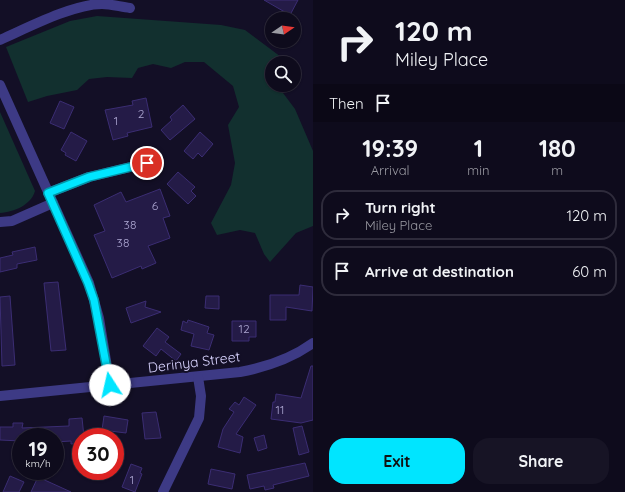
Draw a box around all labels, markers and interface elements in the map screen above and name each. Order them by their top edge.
north arrow [265,12,301,48]
map controls [265,12,301,92]
text: 120 m [395,13,473,48]
icon: right [329,16,381,68]
text: Miley Place [395,48,488,71]
button: search [265,56,301,92]
icon: arrive [372,92,394,114]
text: Then [329,94,364,113]
house number: 2 [138,106,145,121]
house number: 1 [114,113,118,128]
text: 19:39 [362,133,418,163]
text: 1 [474,133,483,163]
text: 180 [539,133,576,163]
pin [130,146,164,180]
icon: arrive [136,152,158,174]
text: Arrival [371,162,410,178]
text: min [467,162,489,178]
text: m [551,162,563,178]
house number: 6 [152,198,159,213]
text: Turn right [365,198,436,217]
icon: right [331,204,353,226]
text: 120 m [566,206,607,225]
house number: 38 [124,217,136,232]
text: Miley Place [365,217,432,233]
house number: 38 [117,235,129,250]
icon: arrive [331,260,353,282]
text: Arrive at destination [365,262,514,281]
text: 60 m [572,262,607,281]
house number: 12 [238,321,250,336]
street label: Derinya Street [147,347,242,377]
position arrow [89,364,131,406]
house number: 11 [276,402,284,417]
speed limit sign: 30 [72,428,124,480]
text: 19 [28,436,48,461]
button: Exit [329,438,465,484]
button: Share [473,438,609,484]
text: km/h [25,457,51,470]
house number: 1 [130,472,134,487]

